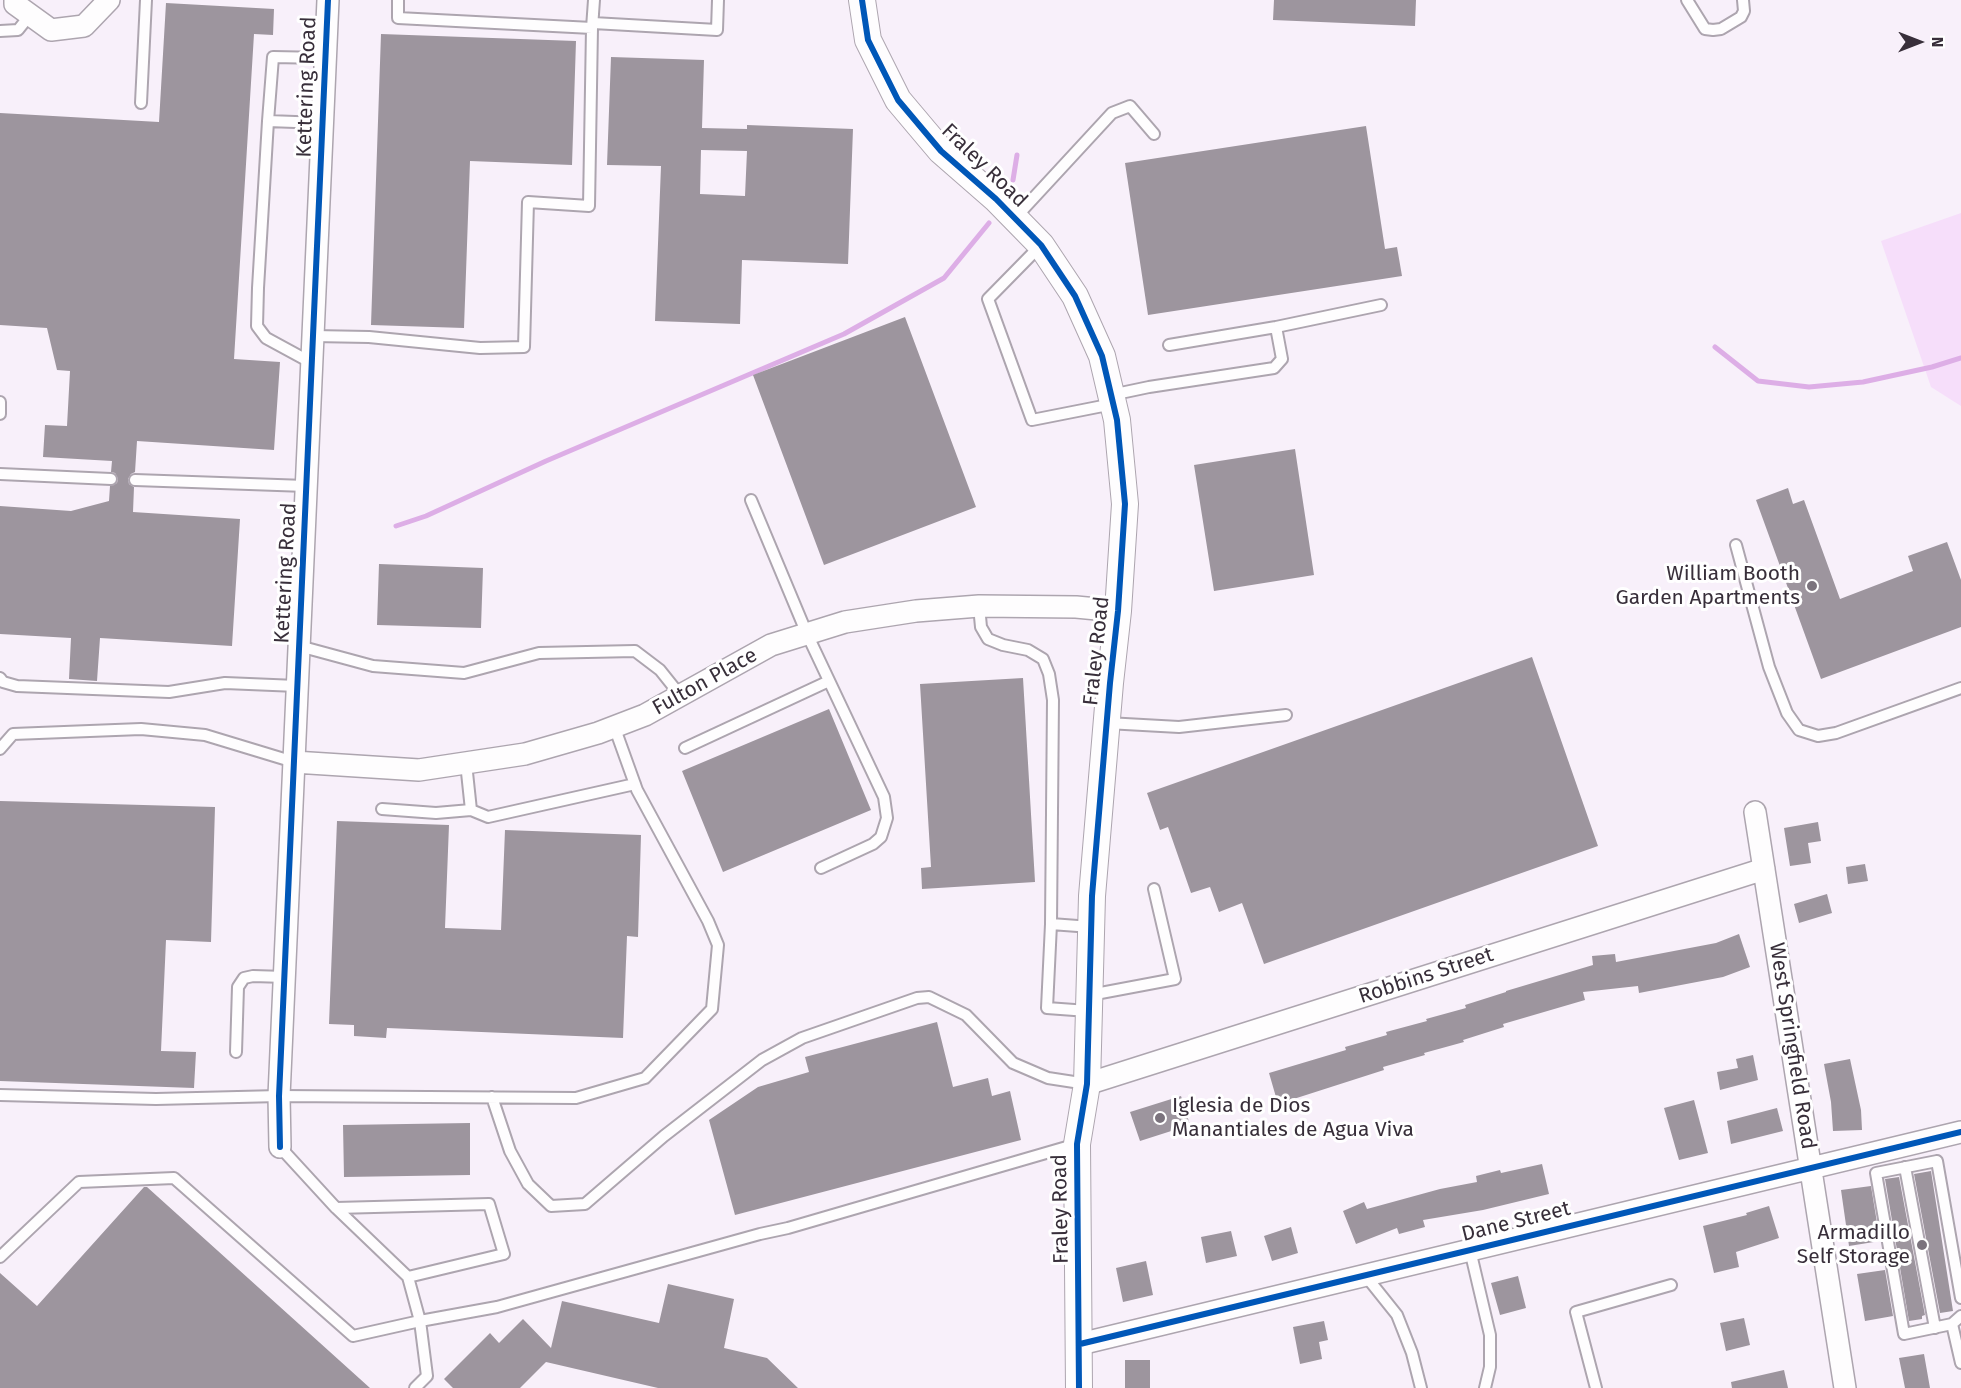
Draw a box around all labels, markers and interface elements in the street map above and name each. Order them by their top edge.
north arrow [1889,12,1949,72]
street label: Kettering Road [292,16,322,158]
text: N [1928,37,1947,47]
street label: Fraley Road [936,119,1032,213]
street label: Kettering Road [270,502,302,644]
place label: William Booth Garden Apartments [1615,561,1800,611]
marker: William Booth Garden Apartments [1805,579,1819,593]
street label: Fraley Road [1079,595,1115,707]
street label: Fulton Place [648,643,762,721]
street label: West Springfield Road [1763,941,1821,1151]
street label: Robbins Street [1355,942,1497,1010]
place label: Iglesia de Dios Manantiales de Agua Viva [1172,1093,1414,1143]
marker: Iglesia de Dios Manantiales de Agua Viva [1153,1111,1167,1125]
street label: Fraley Road [1047,1154,1075,1264]
street label: Dane Street [1459,1196,1573,1248]
place label: Armadillo Self Storage [1797,1220,1910,1270]
marker: Armadillo Self Storage [1915,1238,1929,1252]

